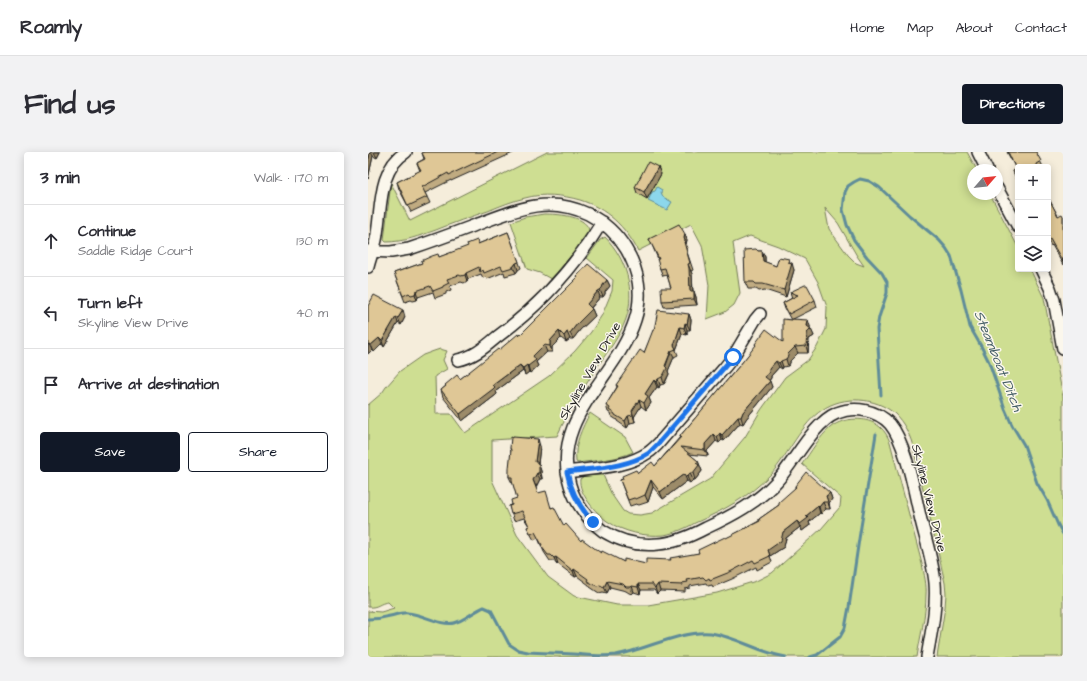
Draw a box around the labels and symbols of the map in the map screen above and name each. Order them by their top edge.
north arrow [967,164,1003,200]
water label: Steamboat Ditch [969,308,1028,415]
street label: Skyline View Drive [555,319,626,424]
route start [724,348,742,366]
street label: Skyline View Drive [906,442,951,554]
route end [584,513,602,531]

